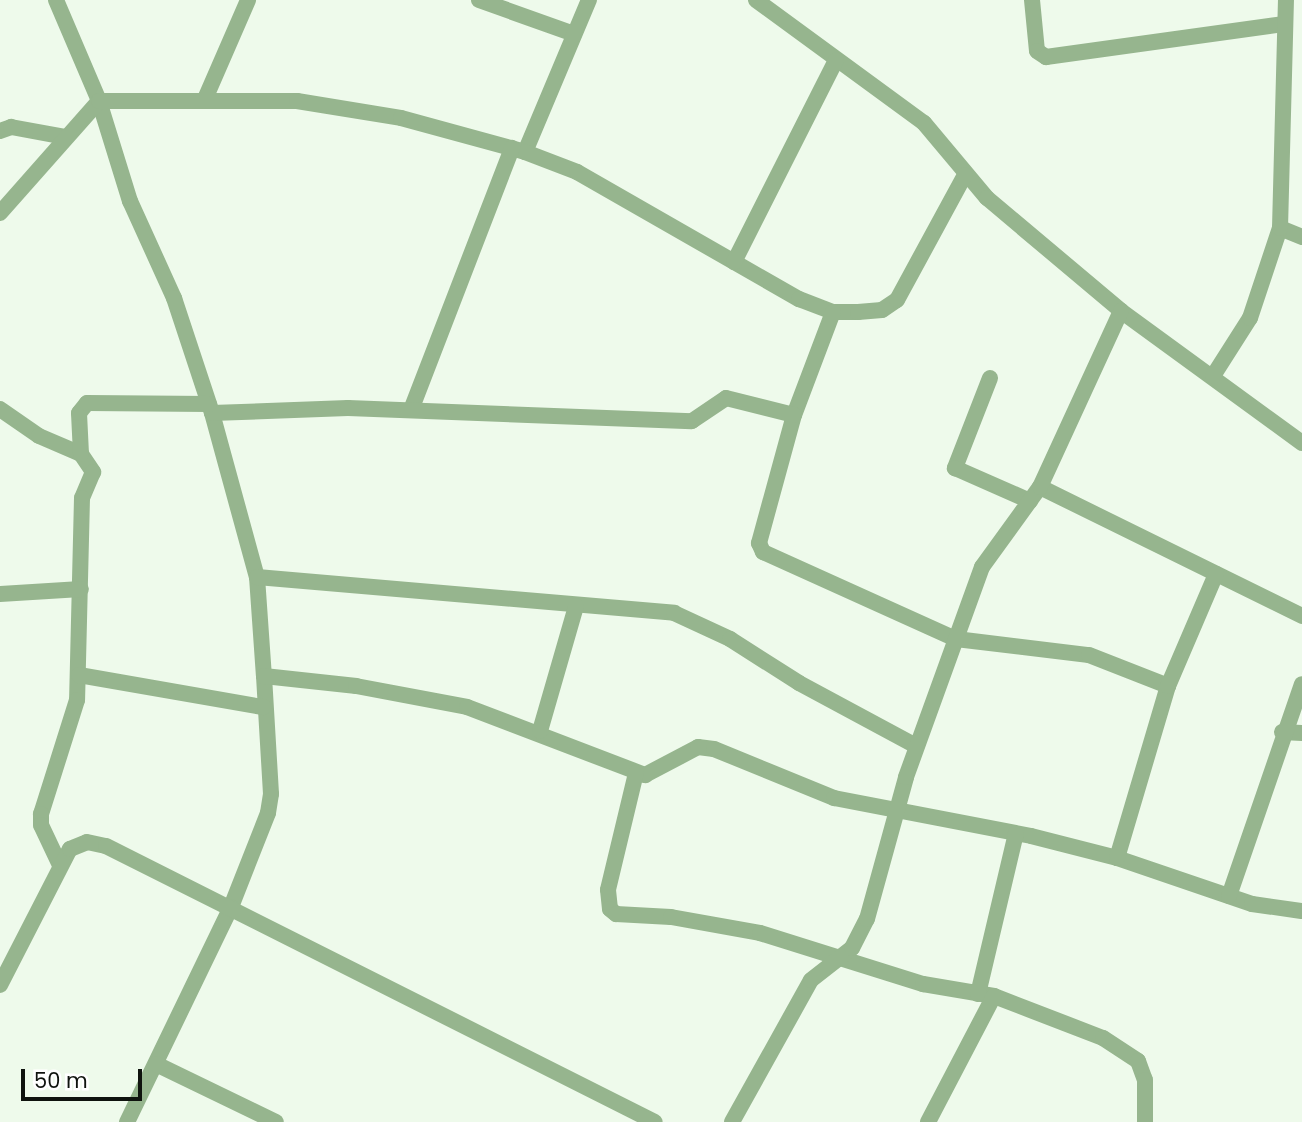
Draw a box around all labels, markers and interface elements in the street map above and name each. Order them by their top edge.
scale bar [24,1056,145,1100]
text: 50 m [34,1066,88,1095]

